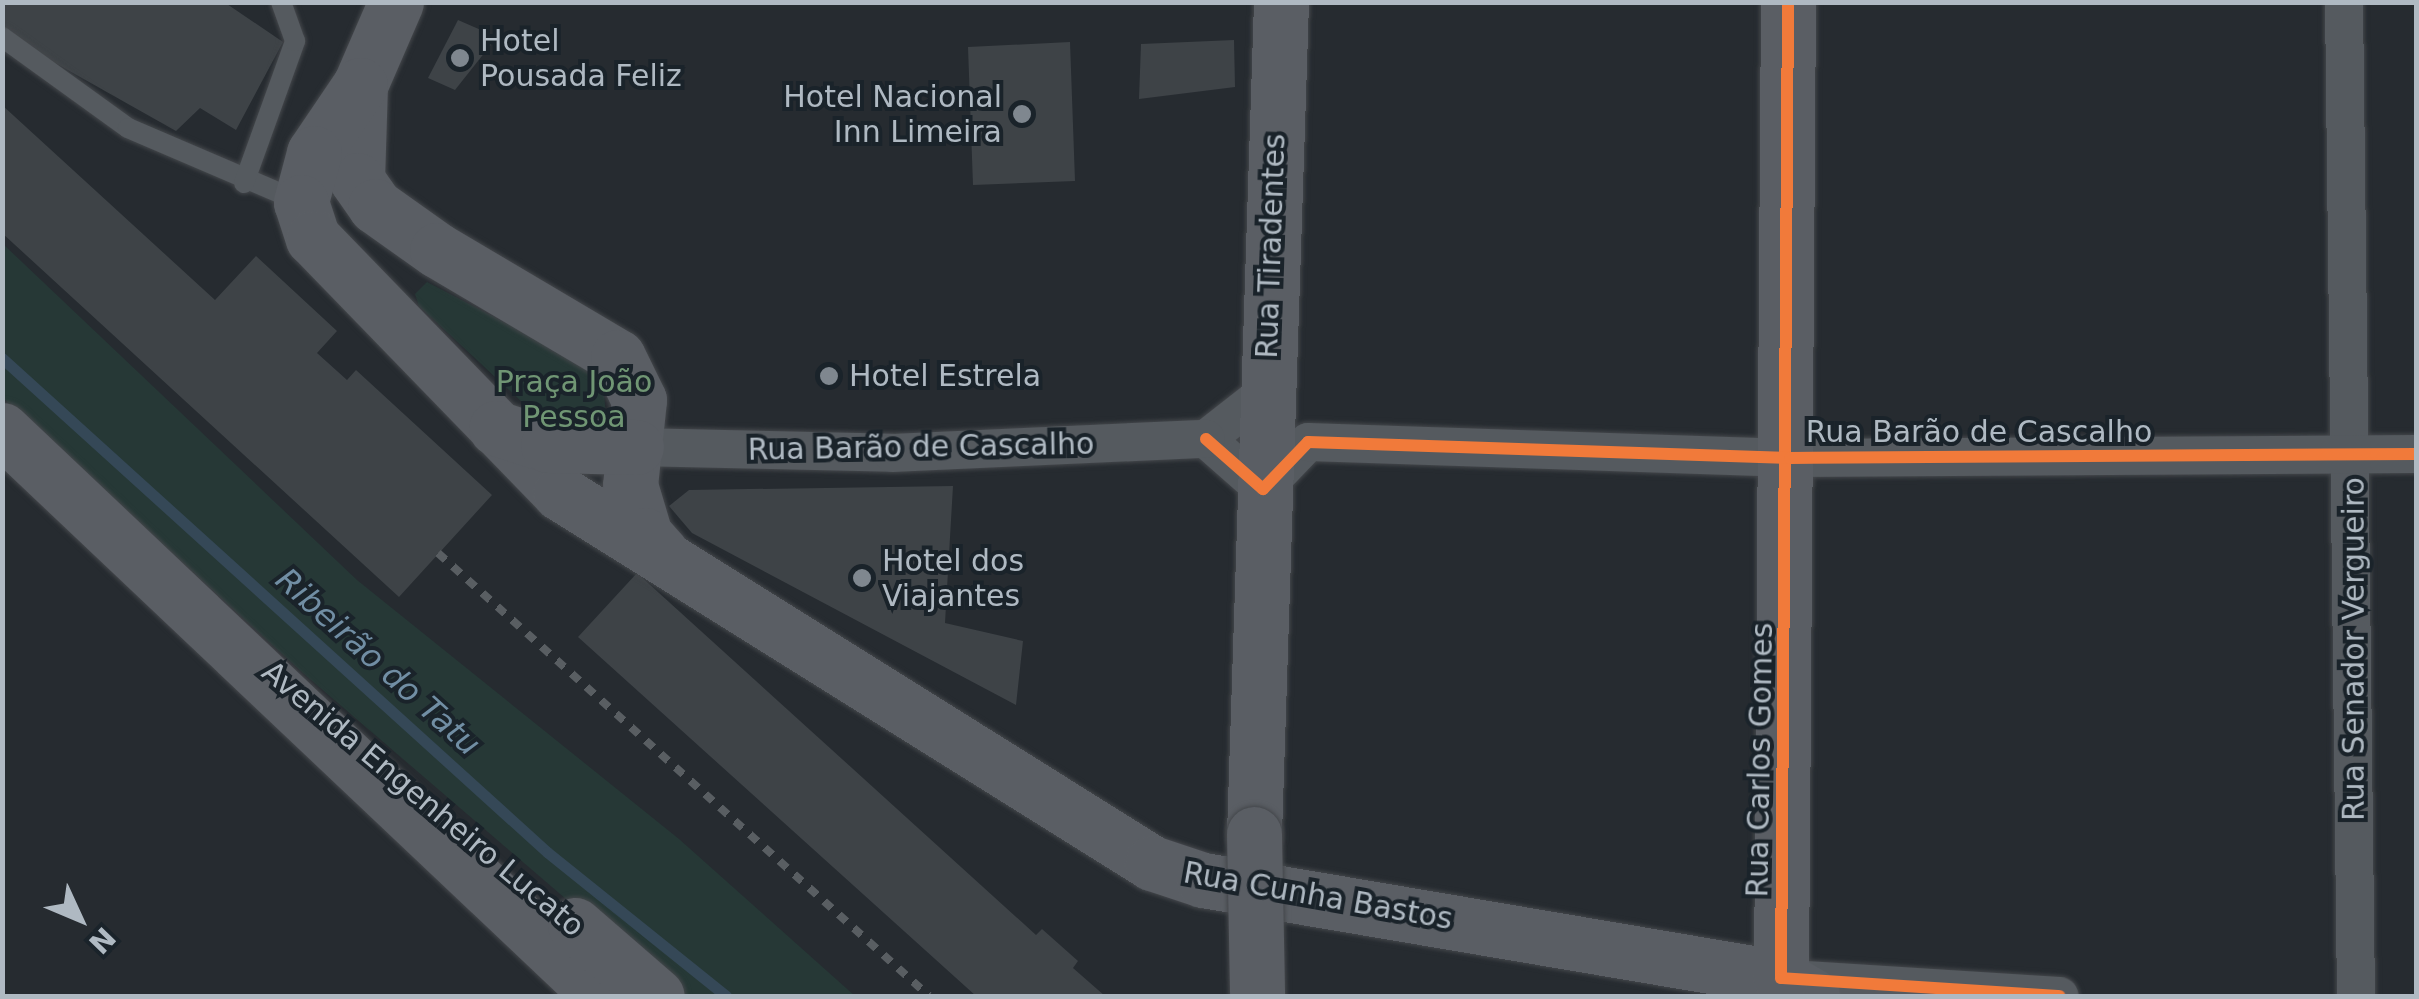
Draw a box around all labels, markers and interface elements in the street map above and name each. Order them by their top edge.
place label: Hotel Pousada Feliz [480,23,682,94]
marker: Hotel Pousada Feliz [449,47,471,69]
place label: Hotel Nacional Inn Limeira [783,79,1002,150]
marker: Hotel Nacional Inn Limeira [1011,103,1033,125]
street label: Rua Tiradentes [1249,133,1293,359]
place label: Hotel Estrela [849,358,1041,394]
park label: Praça João Pessoa [496,364,652,434]
marker: Hotel Estrela [818,365,840,387]
street label: Rua Barão de Cascalho [1806,414,2152,450]
street label: Rua Barão de Cascalho [747,426,1095,468]
street label: Rua Senador Vergueiro [2336,477,2372,821]
place label: Hotel dos Viajantes [882,543,1024,614]
water label: Ribeirão do Tatu [268,560,488,764]
marker: Hotel dos Viajantes [851,567,873,589]
street label: Rua Carlos Gomes [1740,622,1780,898]
street label: Avenida Engenheiro Lucato [255,654,591,944]
street label: Rua Cunha Bastos [1181,855,1455,937]
north arrow [30,869,130,969]
text: N [82,920,122,960]

